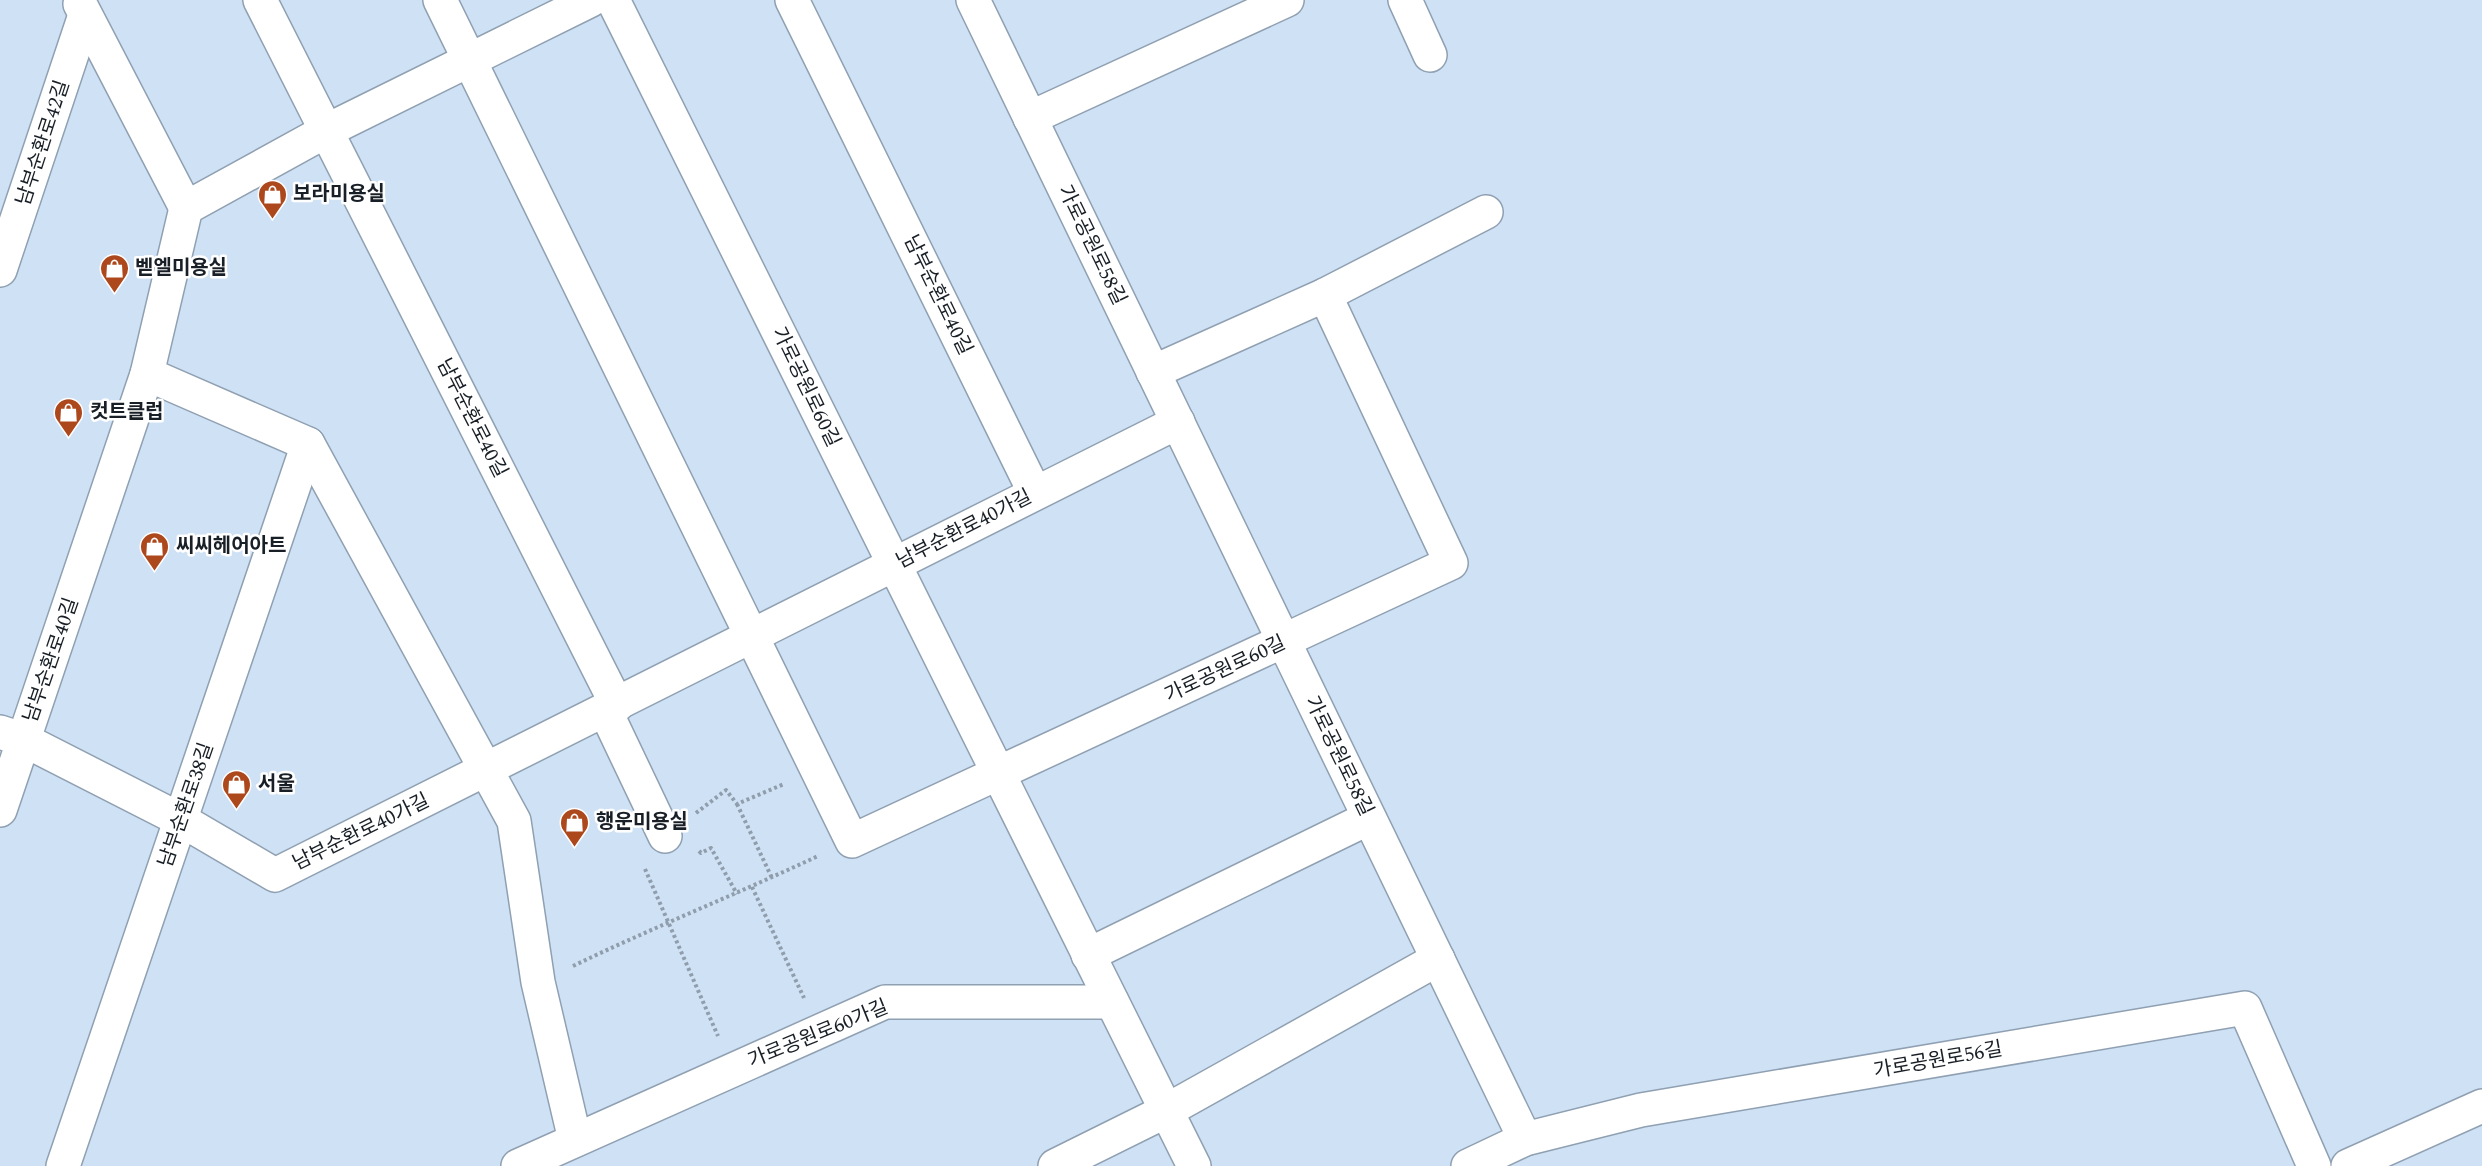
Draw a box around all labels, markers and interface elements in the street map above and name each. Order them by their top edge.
street label: 남부순환로42길 [9,76,77,210]
shop icon: 보라미용실 [256,178,288,220]
place label: 보라미용실 [293,179,385,209]
street label: 가로공원로58길 [1050,180,1134,310]
street label: 남부순환로40길 [896,230,980,360]
shop icon: 벧엘미용실 [98,252,130,294]
place label: 벧엘미용실 [135,253,227,283]
street label: 가로공원로60길 [764,322,848,452]
street label: 남부순환로40길 [429,353,515,483]
shop icon: 컷트클럽 [53,396,85,438]
place label: 컷트클럽 [90,397,164,427]
street label: 남부순환로40가길 [891,482,1037,576]
shop icon: 씨씨헤어아트 [139,530,171,572]
place label: 씨씨헤어아트 [176,531,286,561]
street label: 남부순환로40길 [16,593,86,727]
street label: 가로공원로60길 [1160,628,1290,710]
street label: 가로공원로58길 [1297,691,1381,821]
street label: 남부순환로38길 [151,738,221,872]
shop icon: 서울 [221,768,253,810]
place label: 서울 [258,769,295,799]
street label: 남부순환로40가길 [288,786,434,878]
shop icon: 행운미용실 [559,806,591,848]
place label: 행운미용실 [596,807,688,837]
street label: 가로공원로60가길 [743,992,893,1076]
street label: 가로공원로56길 [1871,1034,2005,1086]

